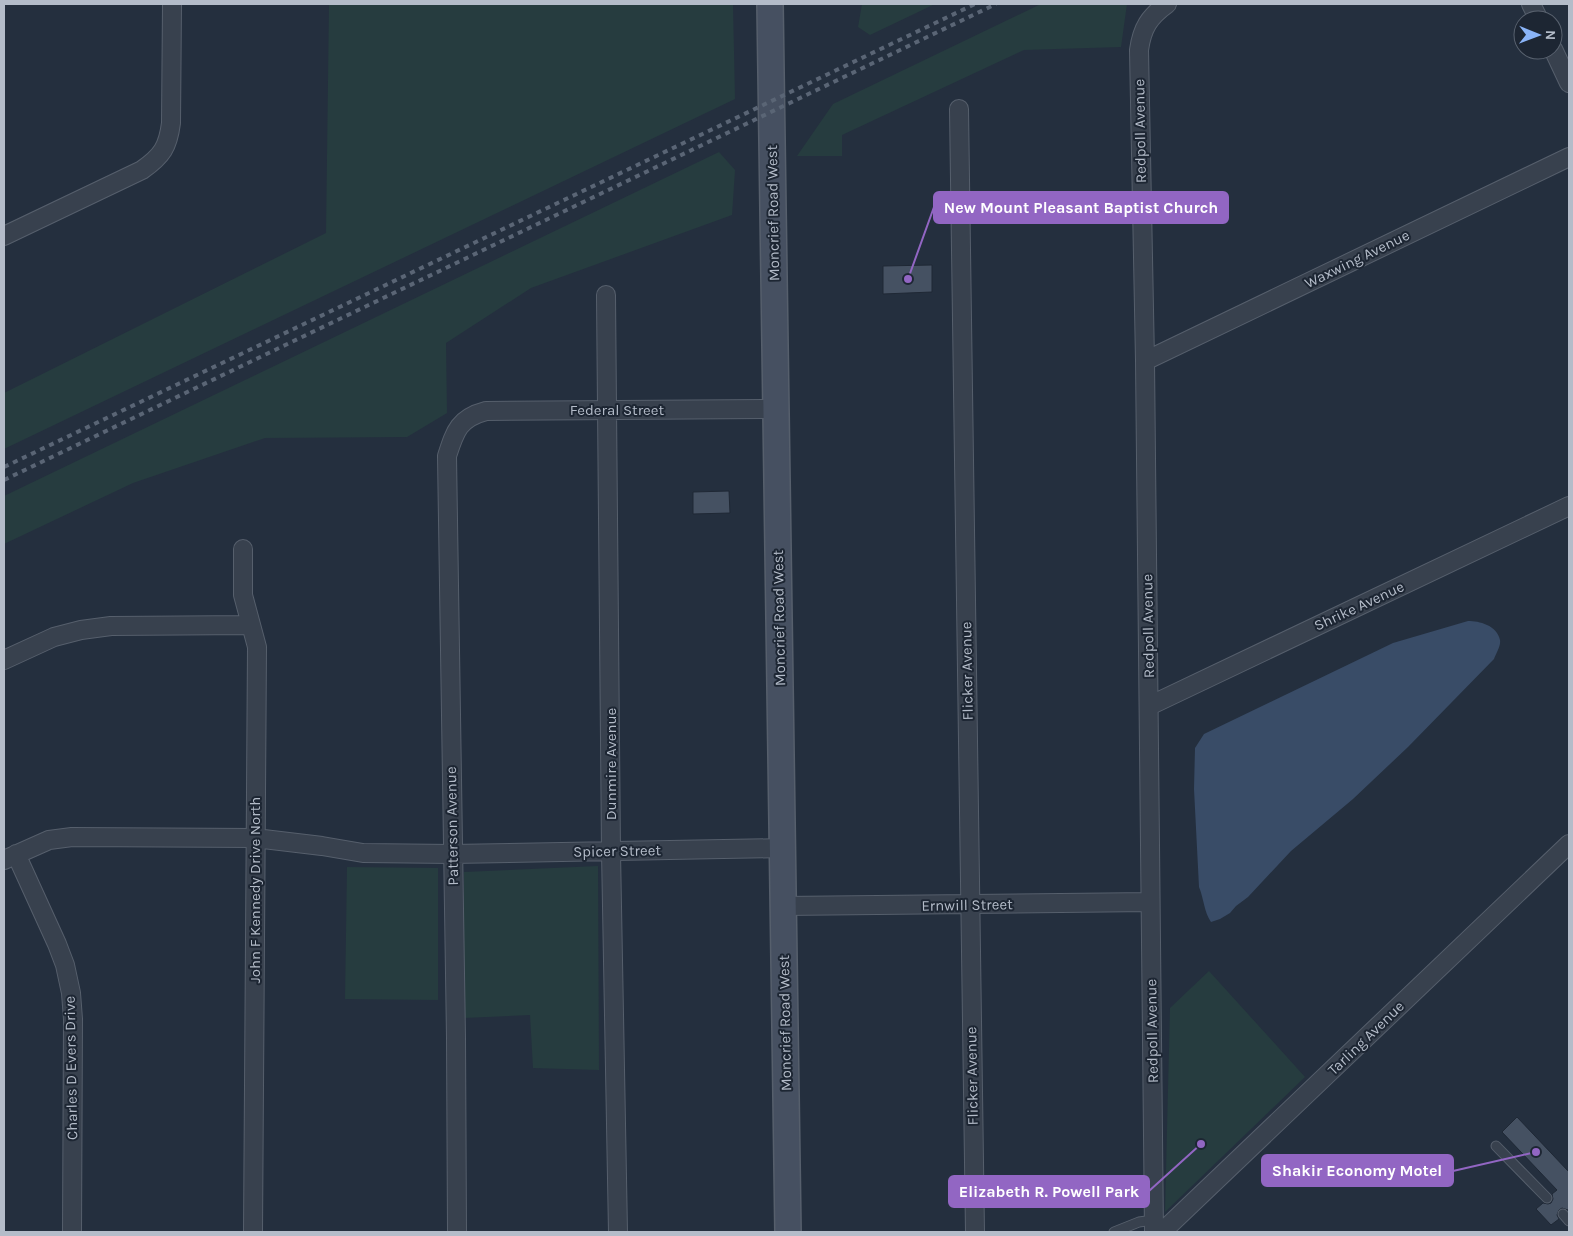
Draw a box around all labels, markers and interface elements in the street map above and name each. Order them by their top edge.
north arrow [1513,10,1563,60]
text: N [1542,30,1559,40]
street label: Redpoll Avenue [1130,79,1150,183]
street label: Moncrief Road West [763,144,783,281]
callout: New Mount Pleasant Baptist Church [934,192,1228,223]
text: New Mount Pleasant Baptist Church [944,198,1218,217]
street label: Waxwing Avenue [1302,226,1412,292]
street label: Federal Street [570,401,665,419]
street label: Moncrief Road West [769,549,789,686]
street label: Redpoll Avenue [1138,574,1158,678]
street label: Shrike Avenue [1311,577,1407,635]
street label: Flicker Avenue [957,621,977,721]
street label: Dunmire Avenue [602,708,620,820]
street label: Patterson Avenue [442,766,462,886]
street label: John F Kennedy Drive North [246,797,264,983]
street label: Spicer Street [573,841,661,861]
street label: Ernwill Street [921,895,1013,915]
street label: Moncrief Road West [775,954,795,1091]
street label: Redpoll Avenue [1142,979,1162,1083]
street label: Charles D Evers Drive [61,996,81,1140]
street label: Tarling Avenue [1324,997,1408,1079]
street label: Flicker Avenue [962,1026,982,1126]
callout: Shakir Economy Motel [1262,1155,1453,1186]
text: Shakir Economy Motel [1272,1161,1442,1180]
callout: Elizabeth R. Powell Park [949,1176,1149,1207]
text: Elizabeth R. Powell Park [959,1182,1140,1201]

